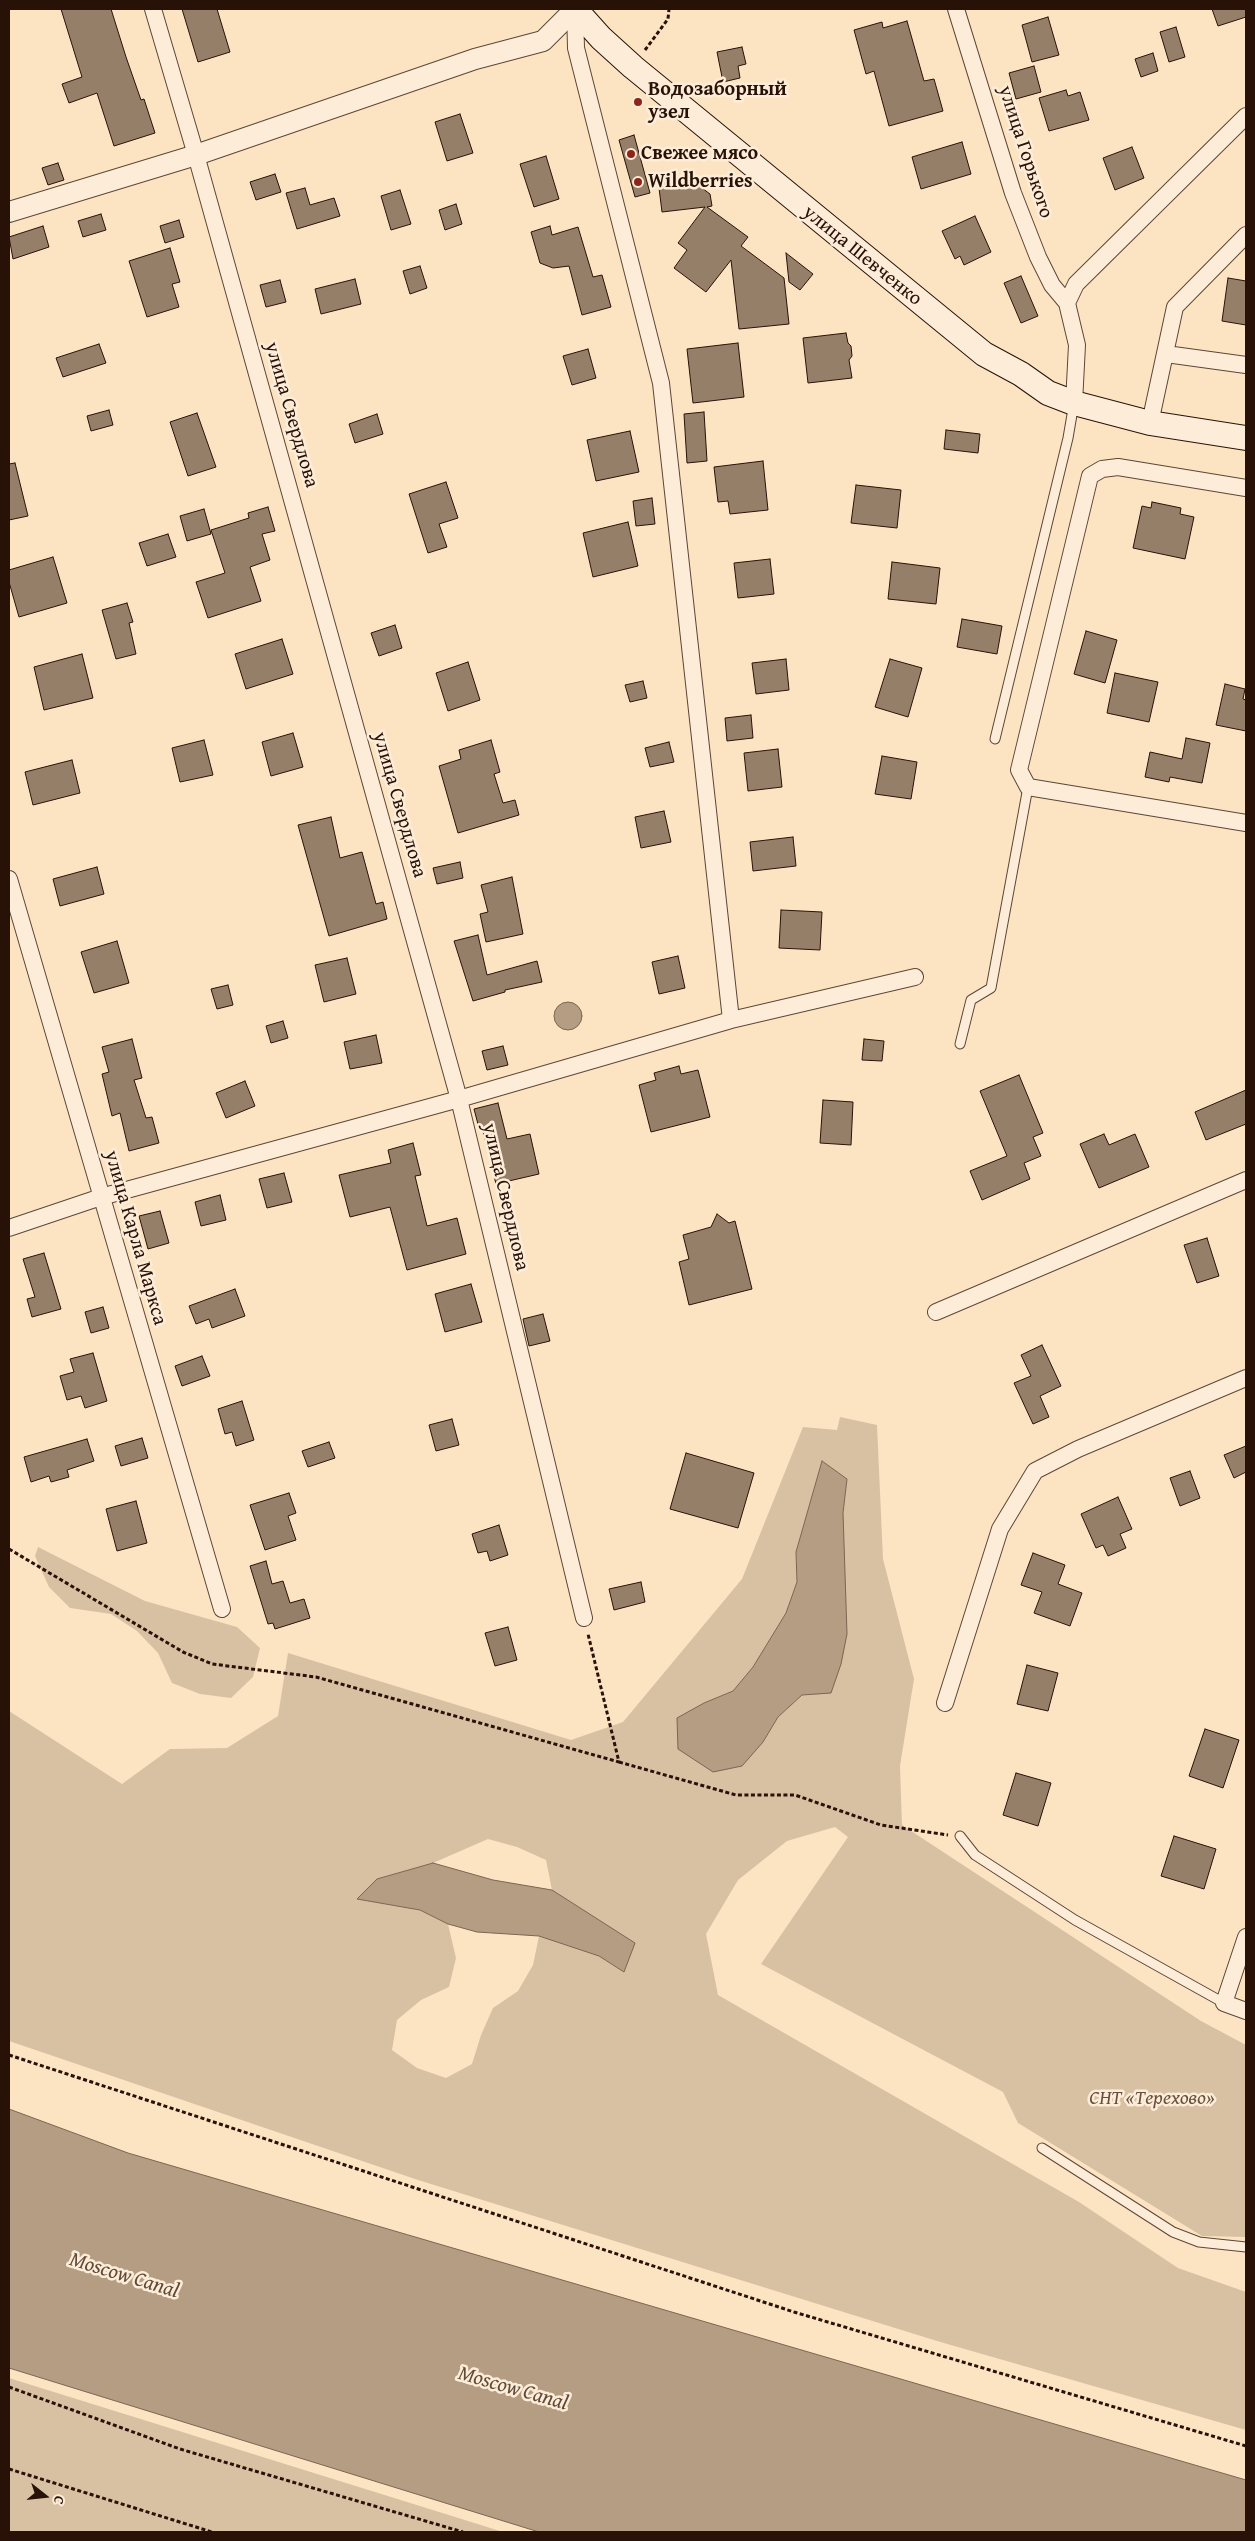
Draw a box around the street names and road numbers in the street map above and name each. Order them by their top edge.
street label: улица Горького [992,83,1058,221]
street label: улица Шевченко [797,201,927,311]
street label: улица Свердлова [259,339,323,491]
street label: улица Свердлова [367,729,431,881]
street label: улица Свердлова [476,1121,534,1273]
street label: улица Карла Маркса [99,1148,171,1328]

